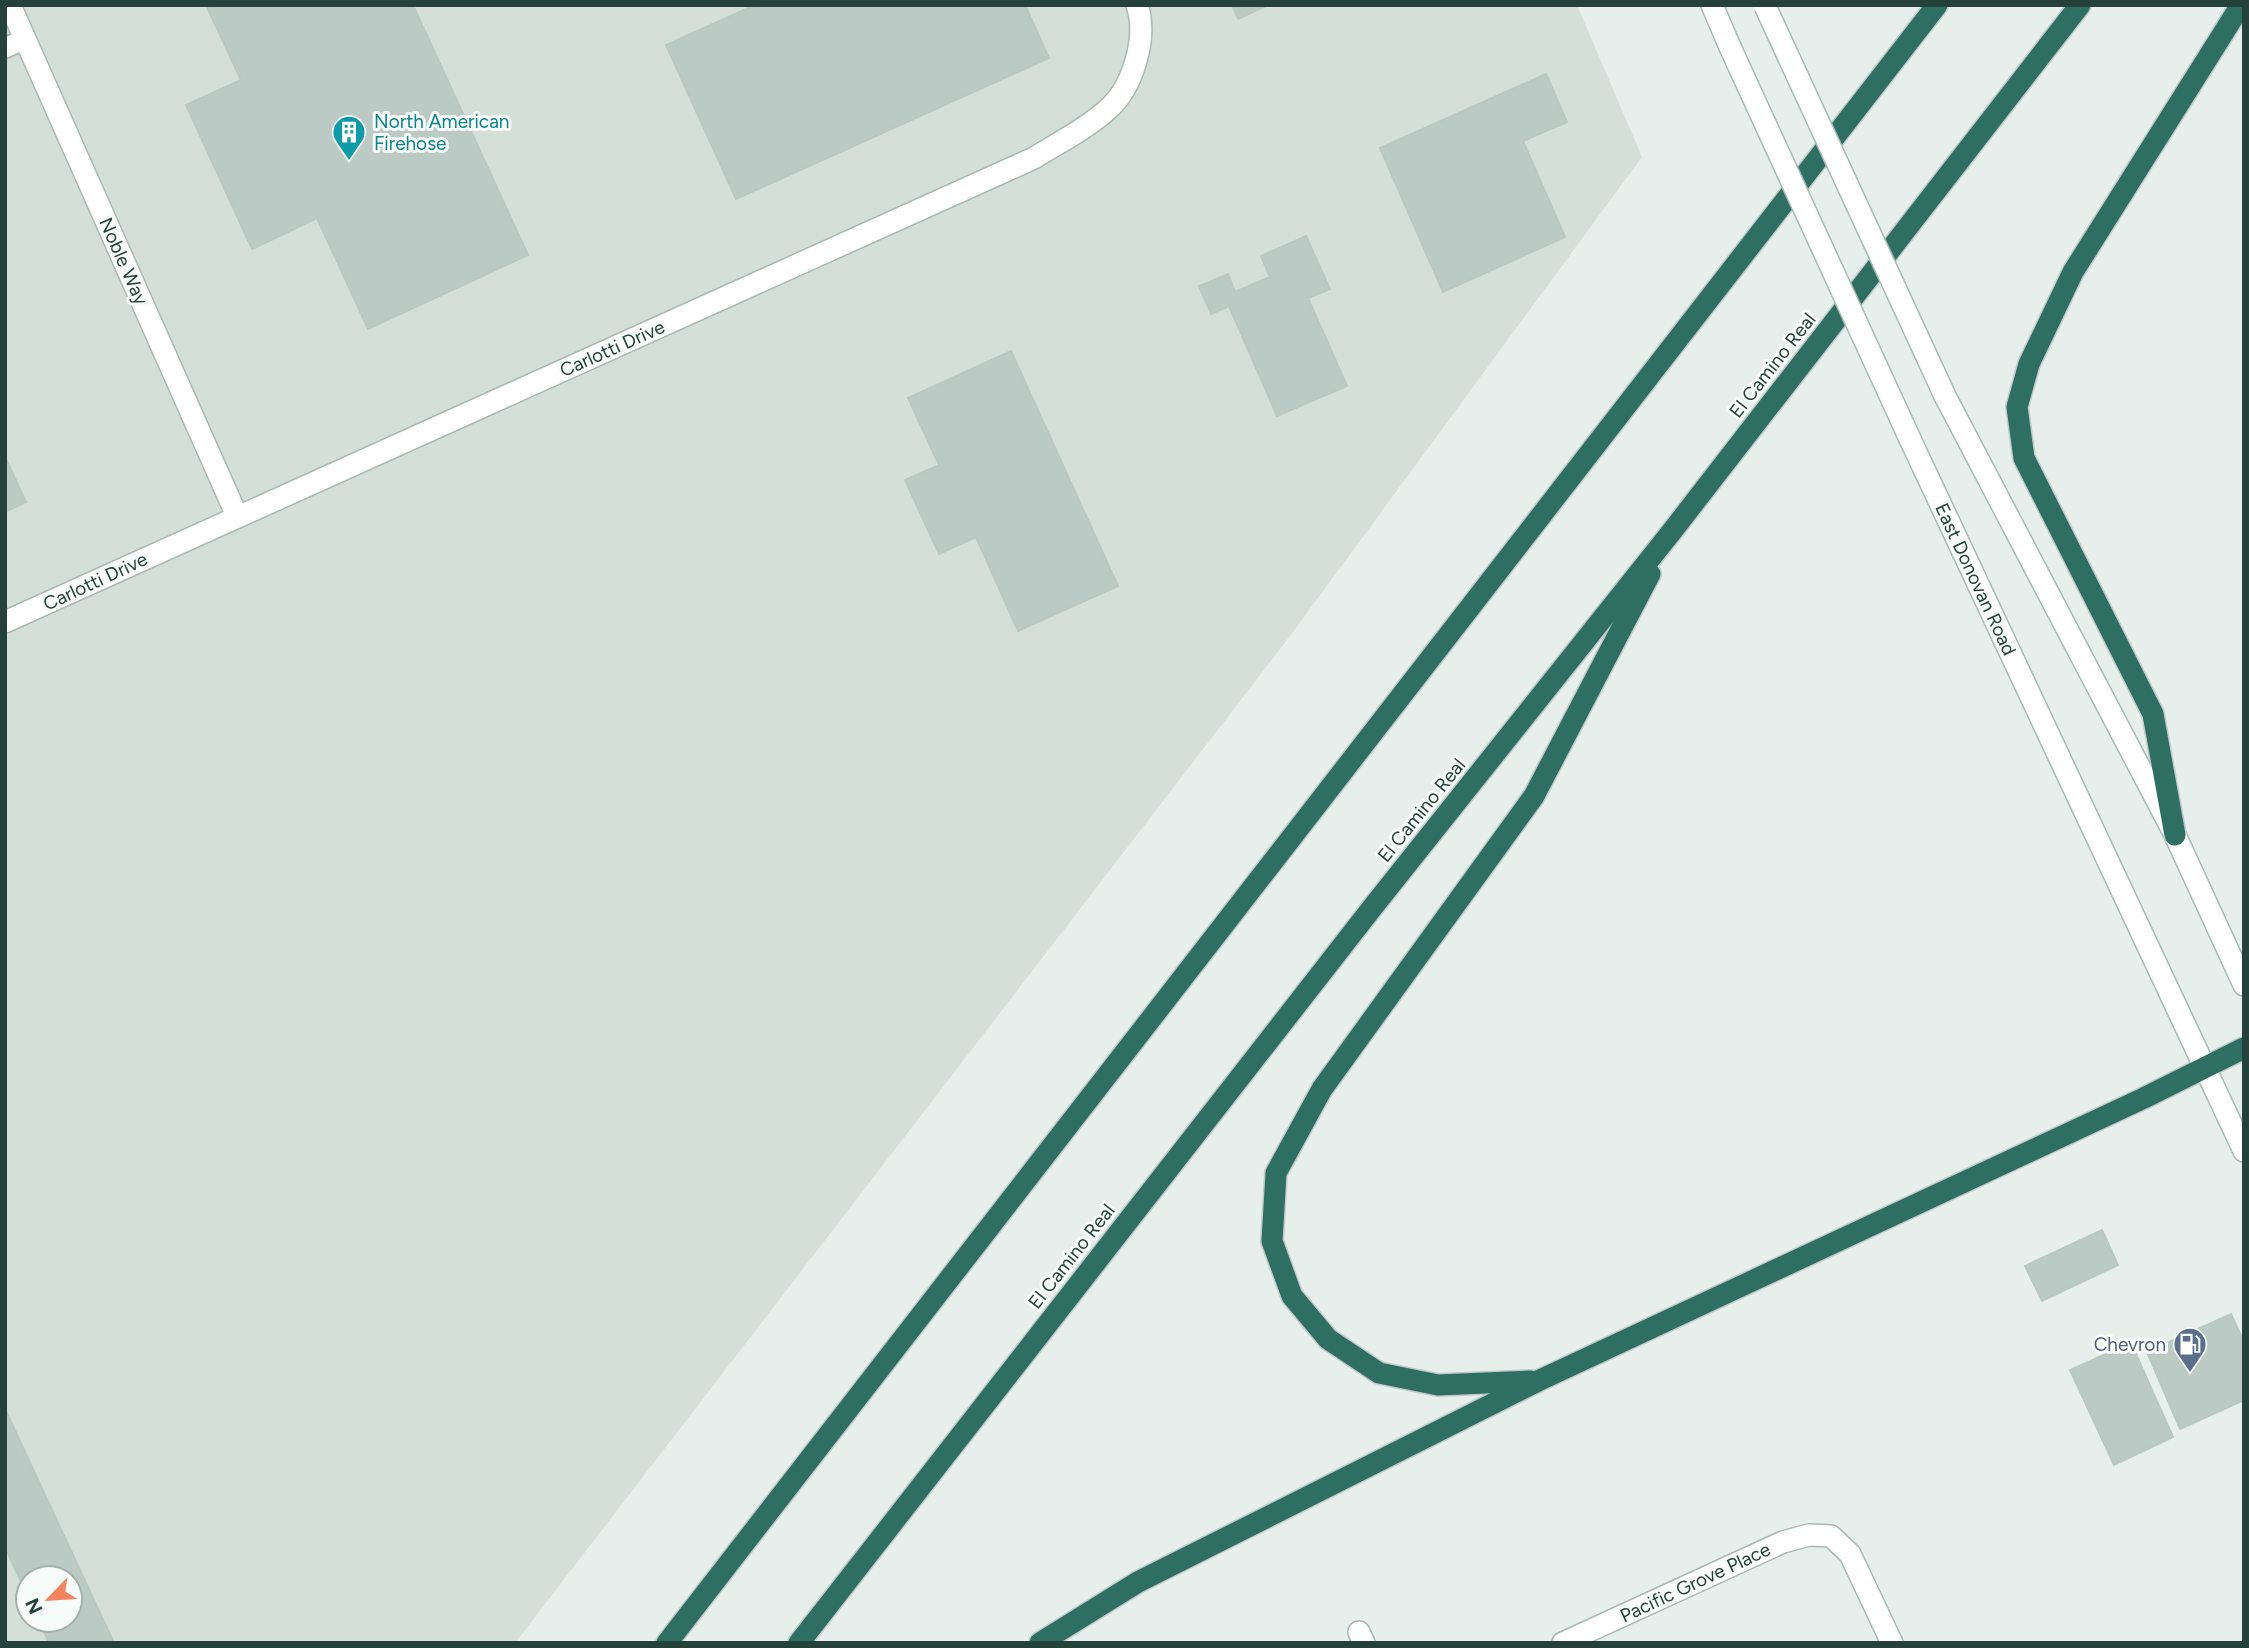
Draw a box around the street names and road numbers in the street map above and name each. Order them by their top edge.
street label: Noble Way [94,214,153,308]
street label: El Camino Real [1724,308,1820,422]
street label: Carlotti Drive [556,315,668,382]
street label: East Donovan Road [1930,499,2021,659]
street label: Carlotti Drive [39,547,151,616]
street label: El Camino Real [1373,754,1470,867]
street label: El Camino Real [1023,1199,1119,1313]
street label: Pacific Grove Place [1616,1537,1774,1627]

